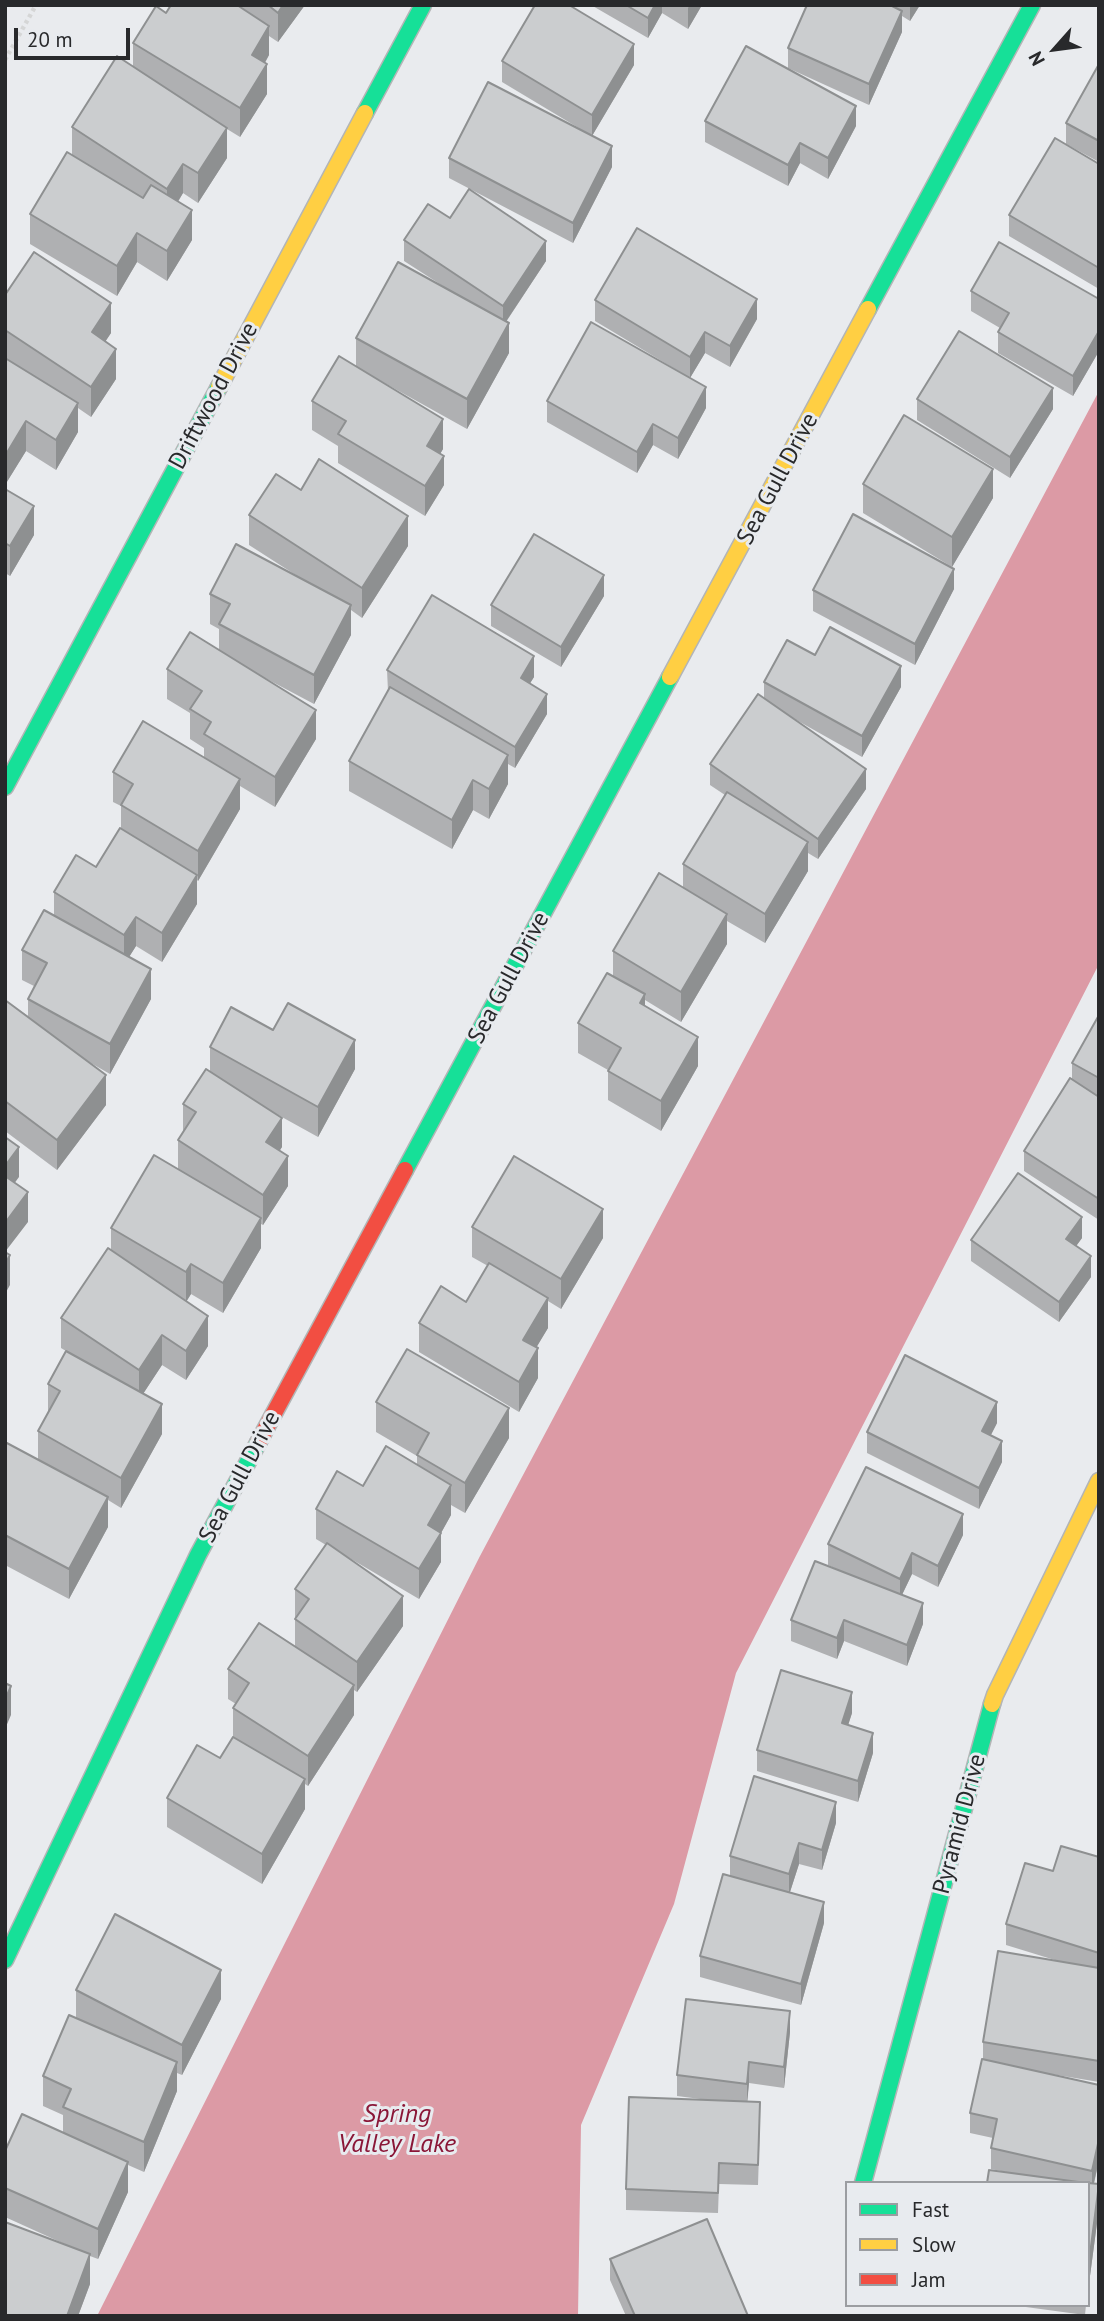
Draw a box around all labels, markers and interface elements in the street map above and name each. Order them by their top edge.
scale bar [18,14,133,58]
north arrow [1020,14,1090,84]
text: 20 m [27,26,73,53]
text: N [1023,48,1050,70]
street label: Driftwood Drive [163,318,265,474]
street label: Sea Gull Drive [731,408,825,550]
street label: Sea Gull Drive [462,907,556,1049]
street label: Sea Gull Drive [193,1406,287,1548]
street label: Pyramid Drive [927,1751,993,1897]
water label: Spring Valley Lake [338,2099,456,2160]
legend [845,2181,1090,2307]
text: Fast [912,2196,949,2223]
text: Slow [912,2231,956,2258]
text: Jam [912,2266,946,2293]

